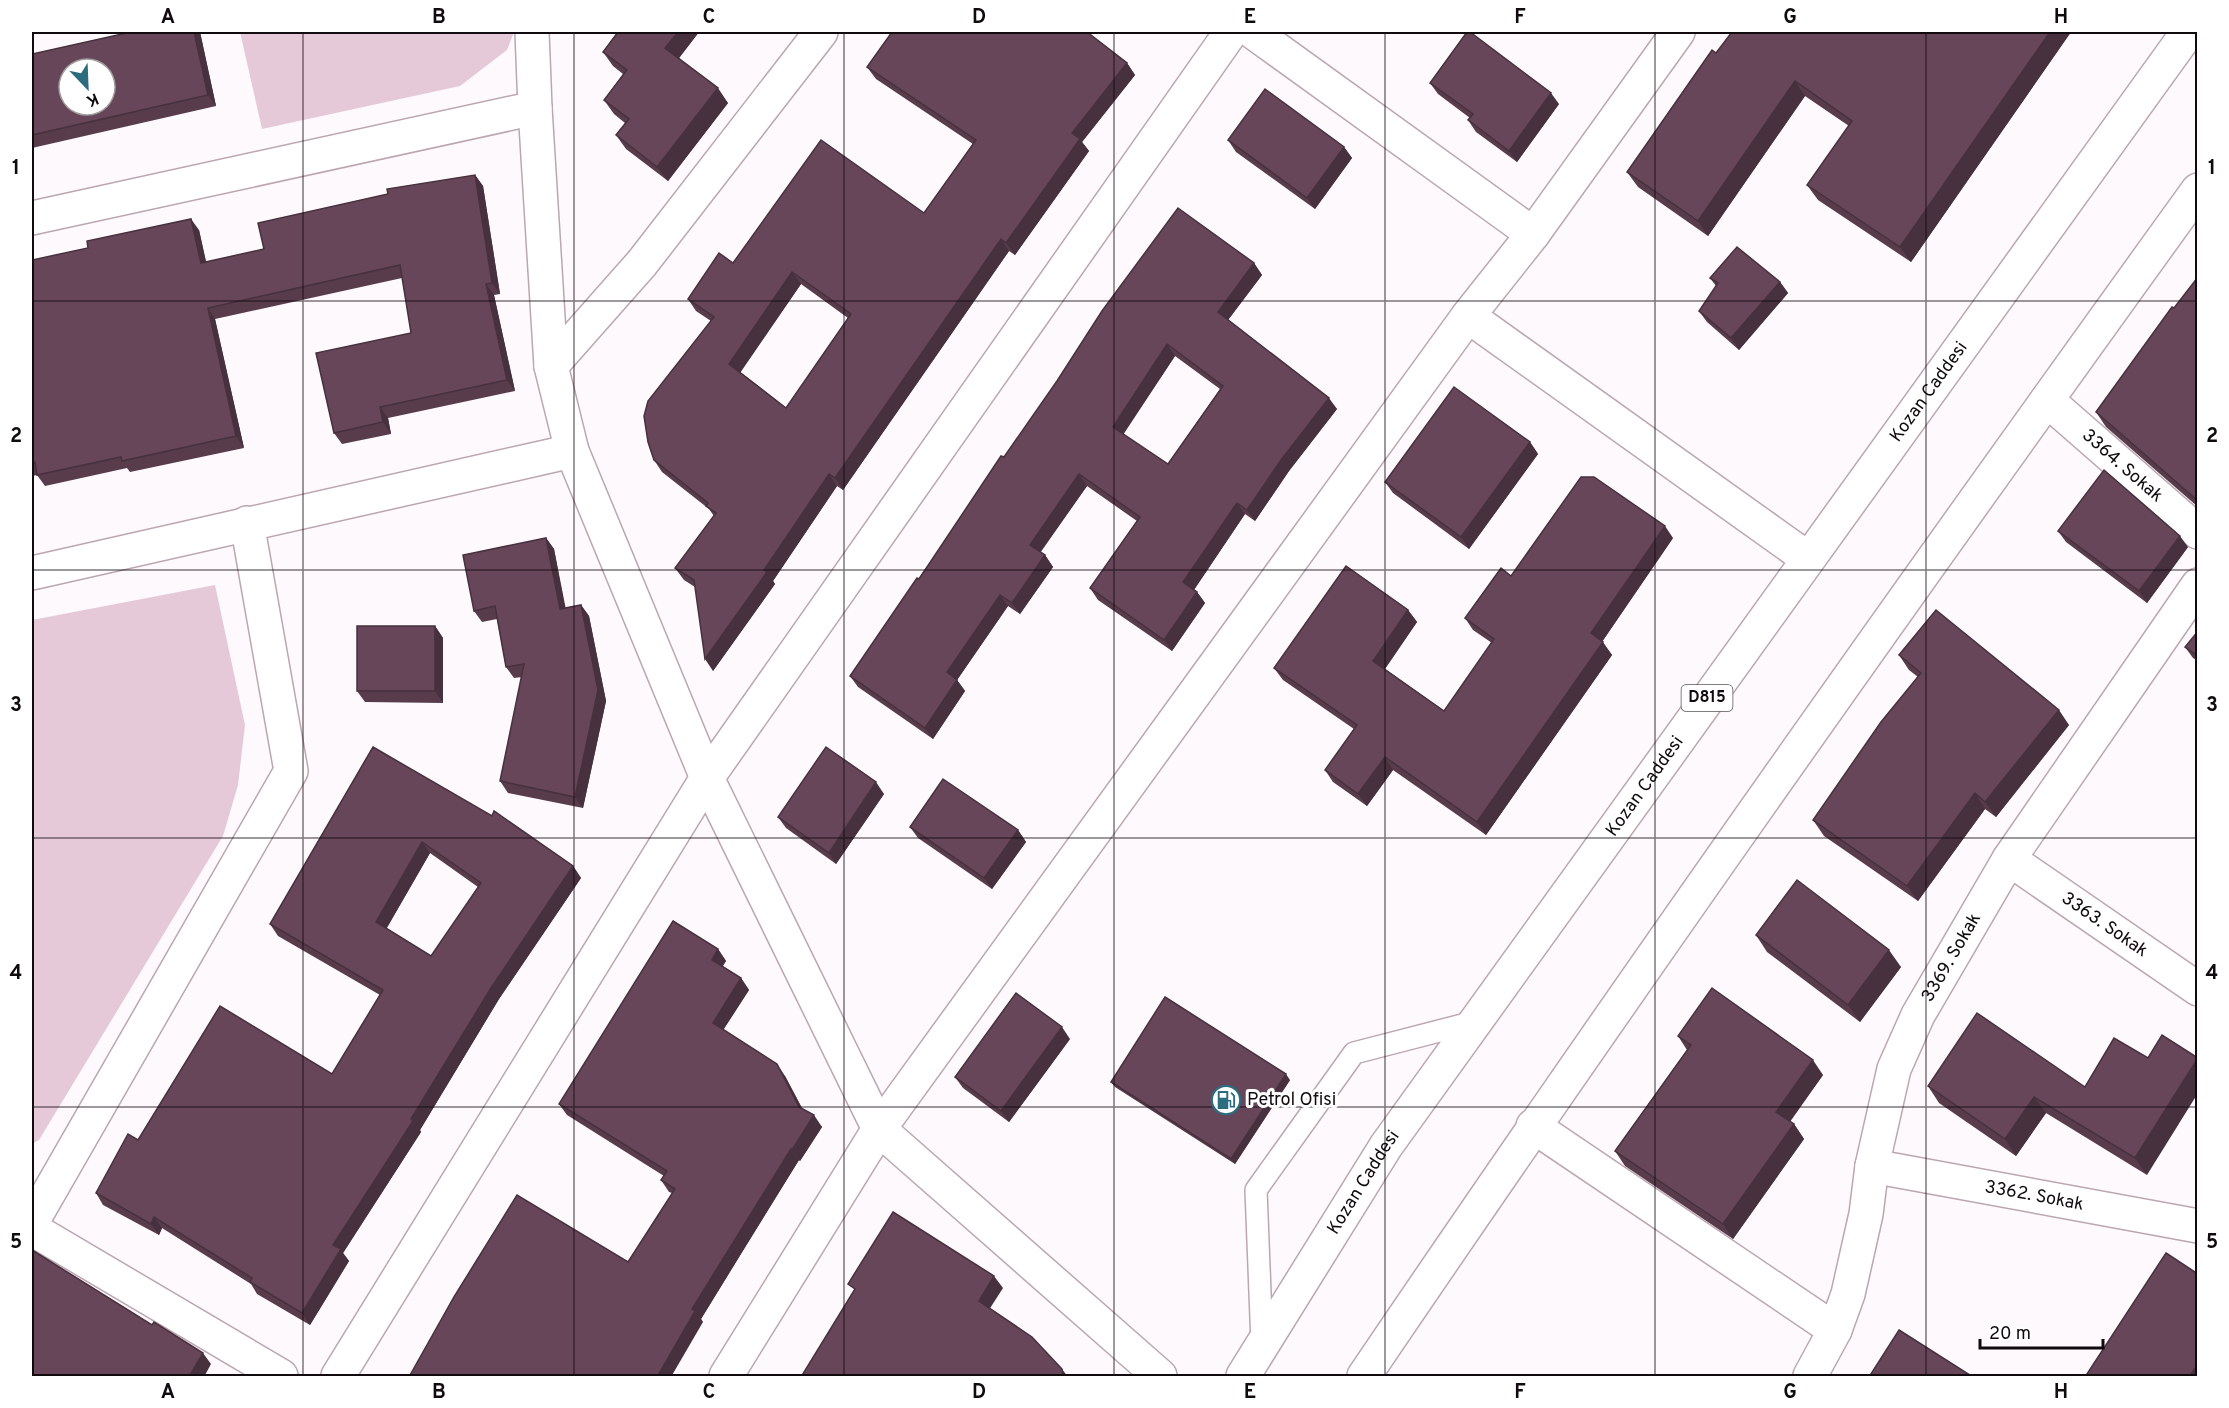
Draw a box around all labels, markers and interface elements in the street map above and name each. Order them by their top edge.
text: A [161,5,175,31]
text: B [432,5,446,31]
text: C [703,5,715,31]
text: D [972,5,986,31]
text: E [1244,5,1256,31]
text: F [1514,5,1526,31]
text: G [1783,5,1797,31]
text: H [2054,5,2068,31]
north arrow [57,57,117,117]
text: K [83,88,101,110]
text: 1 [12,156,20,182]
text: 1 [2208,156,2216,182]
street label: Kozan Caddesi [1885,337,1973,447]
text: 2 [10,424,22,450]
street label: 3364. Sokak [2077,424,2168,508]
text: 2 [2206,424,2218,450]
road number: D815 [1682,685,1732,711]
text: 3 [10,693,22,719]
text: 3 [2206,693,2218,719]
street label: Kozan Caddesi [1601,731,1689,841]
street label: 3363. Sokak [2057,887,2152,963]
street label: 3369. Sokak [1916,909,1986,1006]
text: 4 [10,961,22,987]
text: 4 [2206,961,2218,987]
fuel station icon: Petrol Ofisi [1210,1084,1242,1116]
place label: Petrol Ofisi [1247,1089,1336,1112]
street label: Kozan Caddesi [1322,1126,1405,1239]
street label: 3362. Sokak [1983,1175,2086,1216]
text: 5 [10,1230,22,1256]
text: 5 [2206,1230,2218,1256]
scale bar [1980,1312,2103,1350]
text: 20 m [1989,1323,2031,1346]
text: A [161,1380,175,1406]
text: B [432,1380,446,1406]
text: C [703,1380,715,1406]
text: D [972,1380,986,1406]
text: E [1244,1380,1256,1406]
text: F [1514,1380,1526,1406]
text: G [1783,1380,1797,1406]
text: H [2054,1380,2068,1406]

